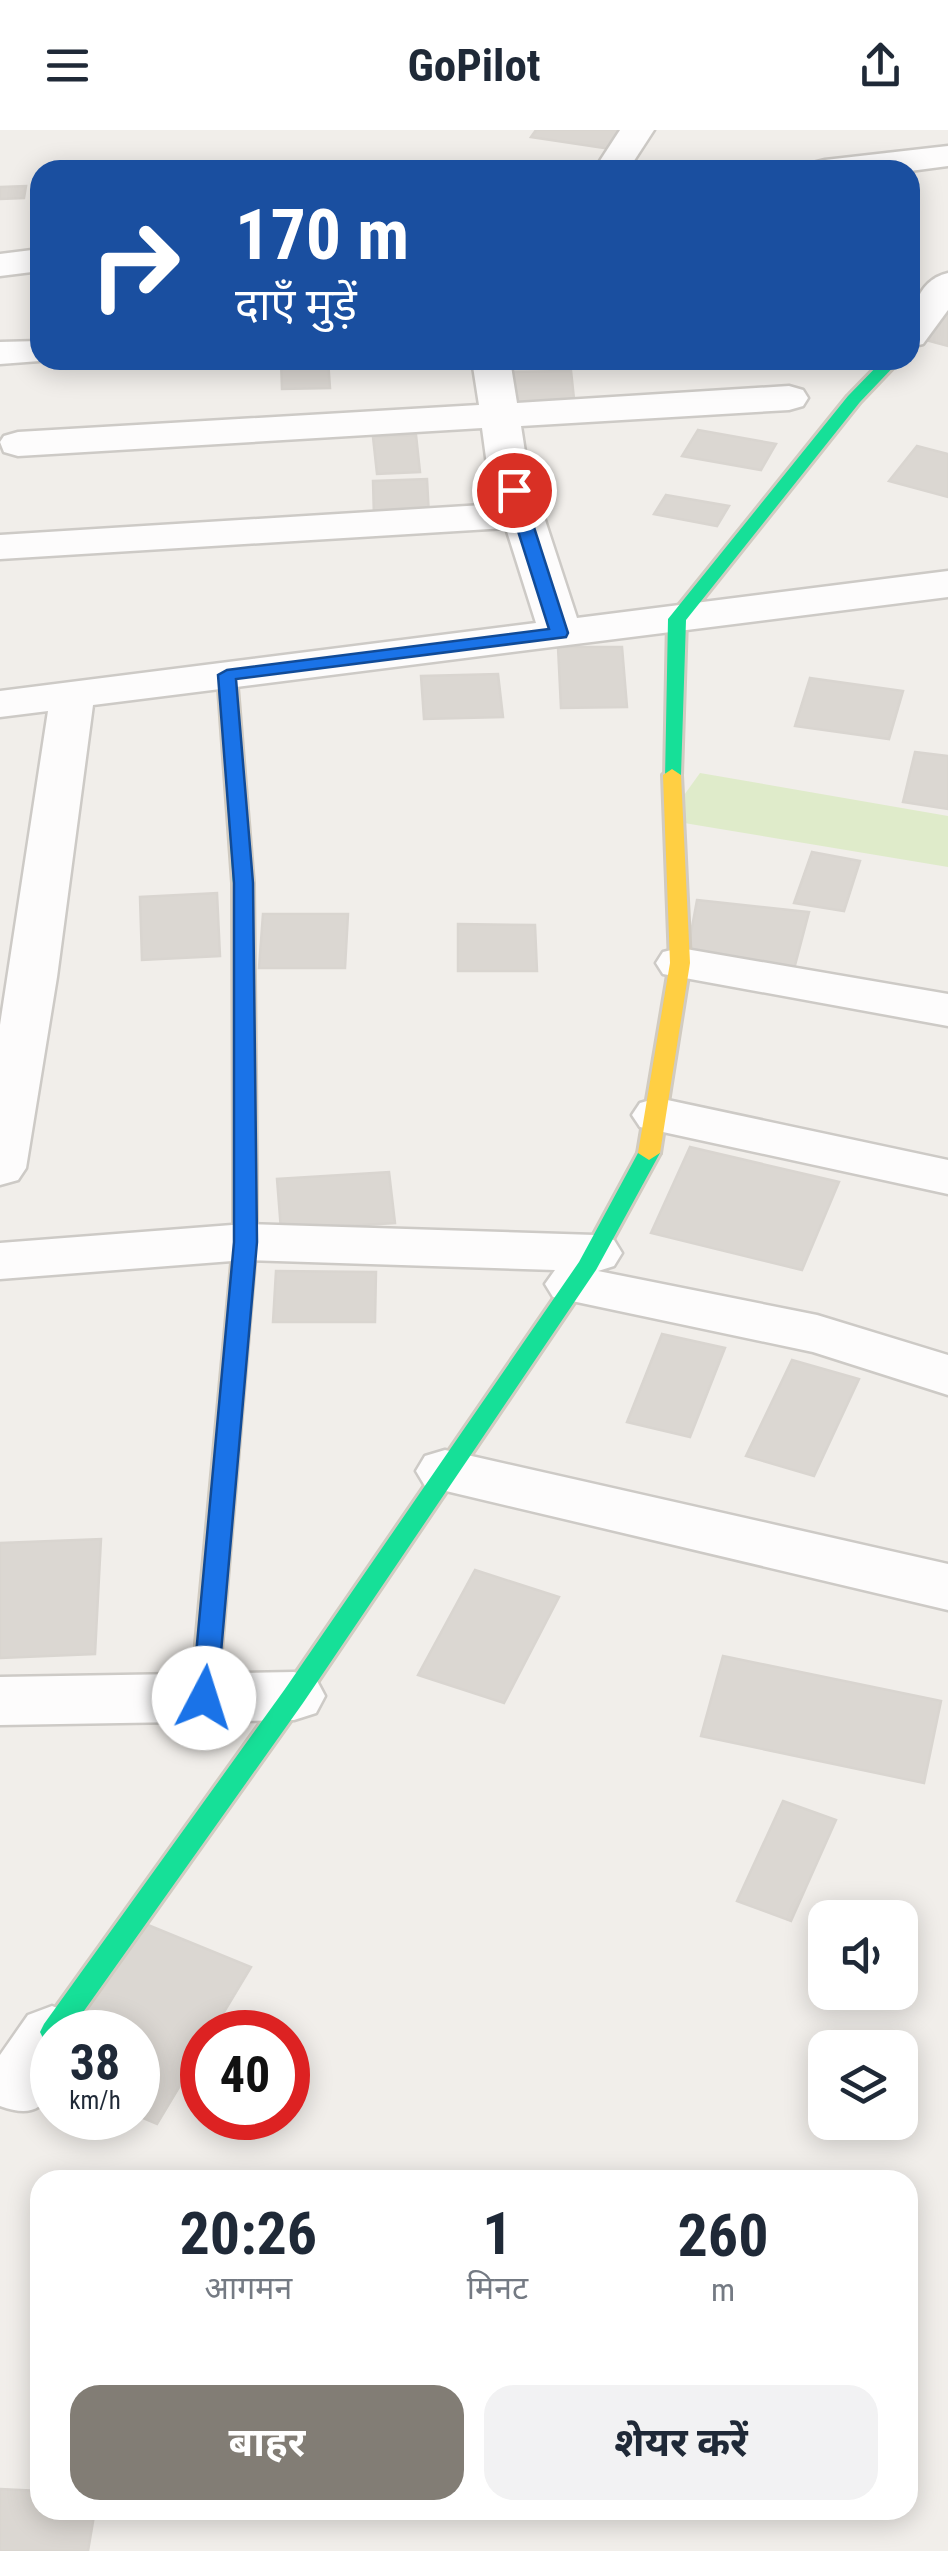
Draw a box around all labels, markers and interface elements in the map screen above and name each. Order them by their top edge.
icon: menu [40,38,95,93]
icon: share [853,38,908,93]
text: GoPilot [407,39,541,92]
text: 170 m [235,194,409,276]
icon: right [70,200,200,330]
text: दाएँ मुड़ें [235,278,357,331]
pin [472,448,557,533]
icon: arrive [487,463,542,518]
position arrow [152,1646,256,1750]
map controls [808,1900,918,2140]
button: sound [808,1900,918,2010]
speed limit sign: 40 [180,2010,310,2140]
button: layers [808,2030,918,2140]
text: 38 [70,2034,120,2092]
text: km/h [69,2086,121,2115]
text: 20:26 [180,2198,317,2269]
text: 1 [482,2198,513,2269]
text: 260 [678,2200,768,2271]
text: आगमन [205,2269,292,2307]
text: मिनट [467,2269,528,2307]
text: m [711,2271,735,2309]
button: बाहर [70,2385,464,2500]
button: शेयर करें [484,2385,878,2500]

